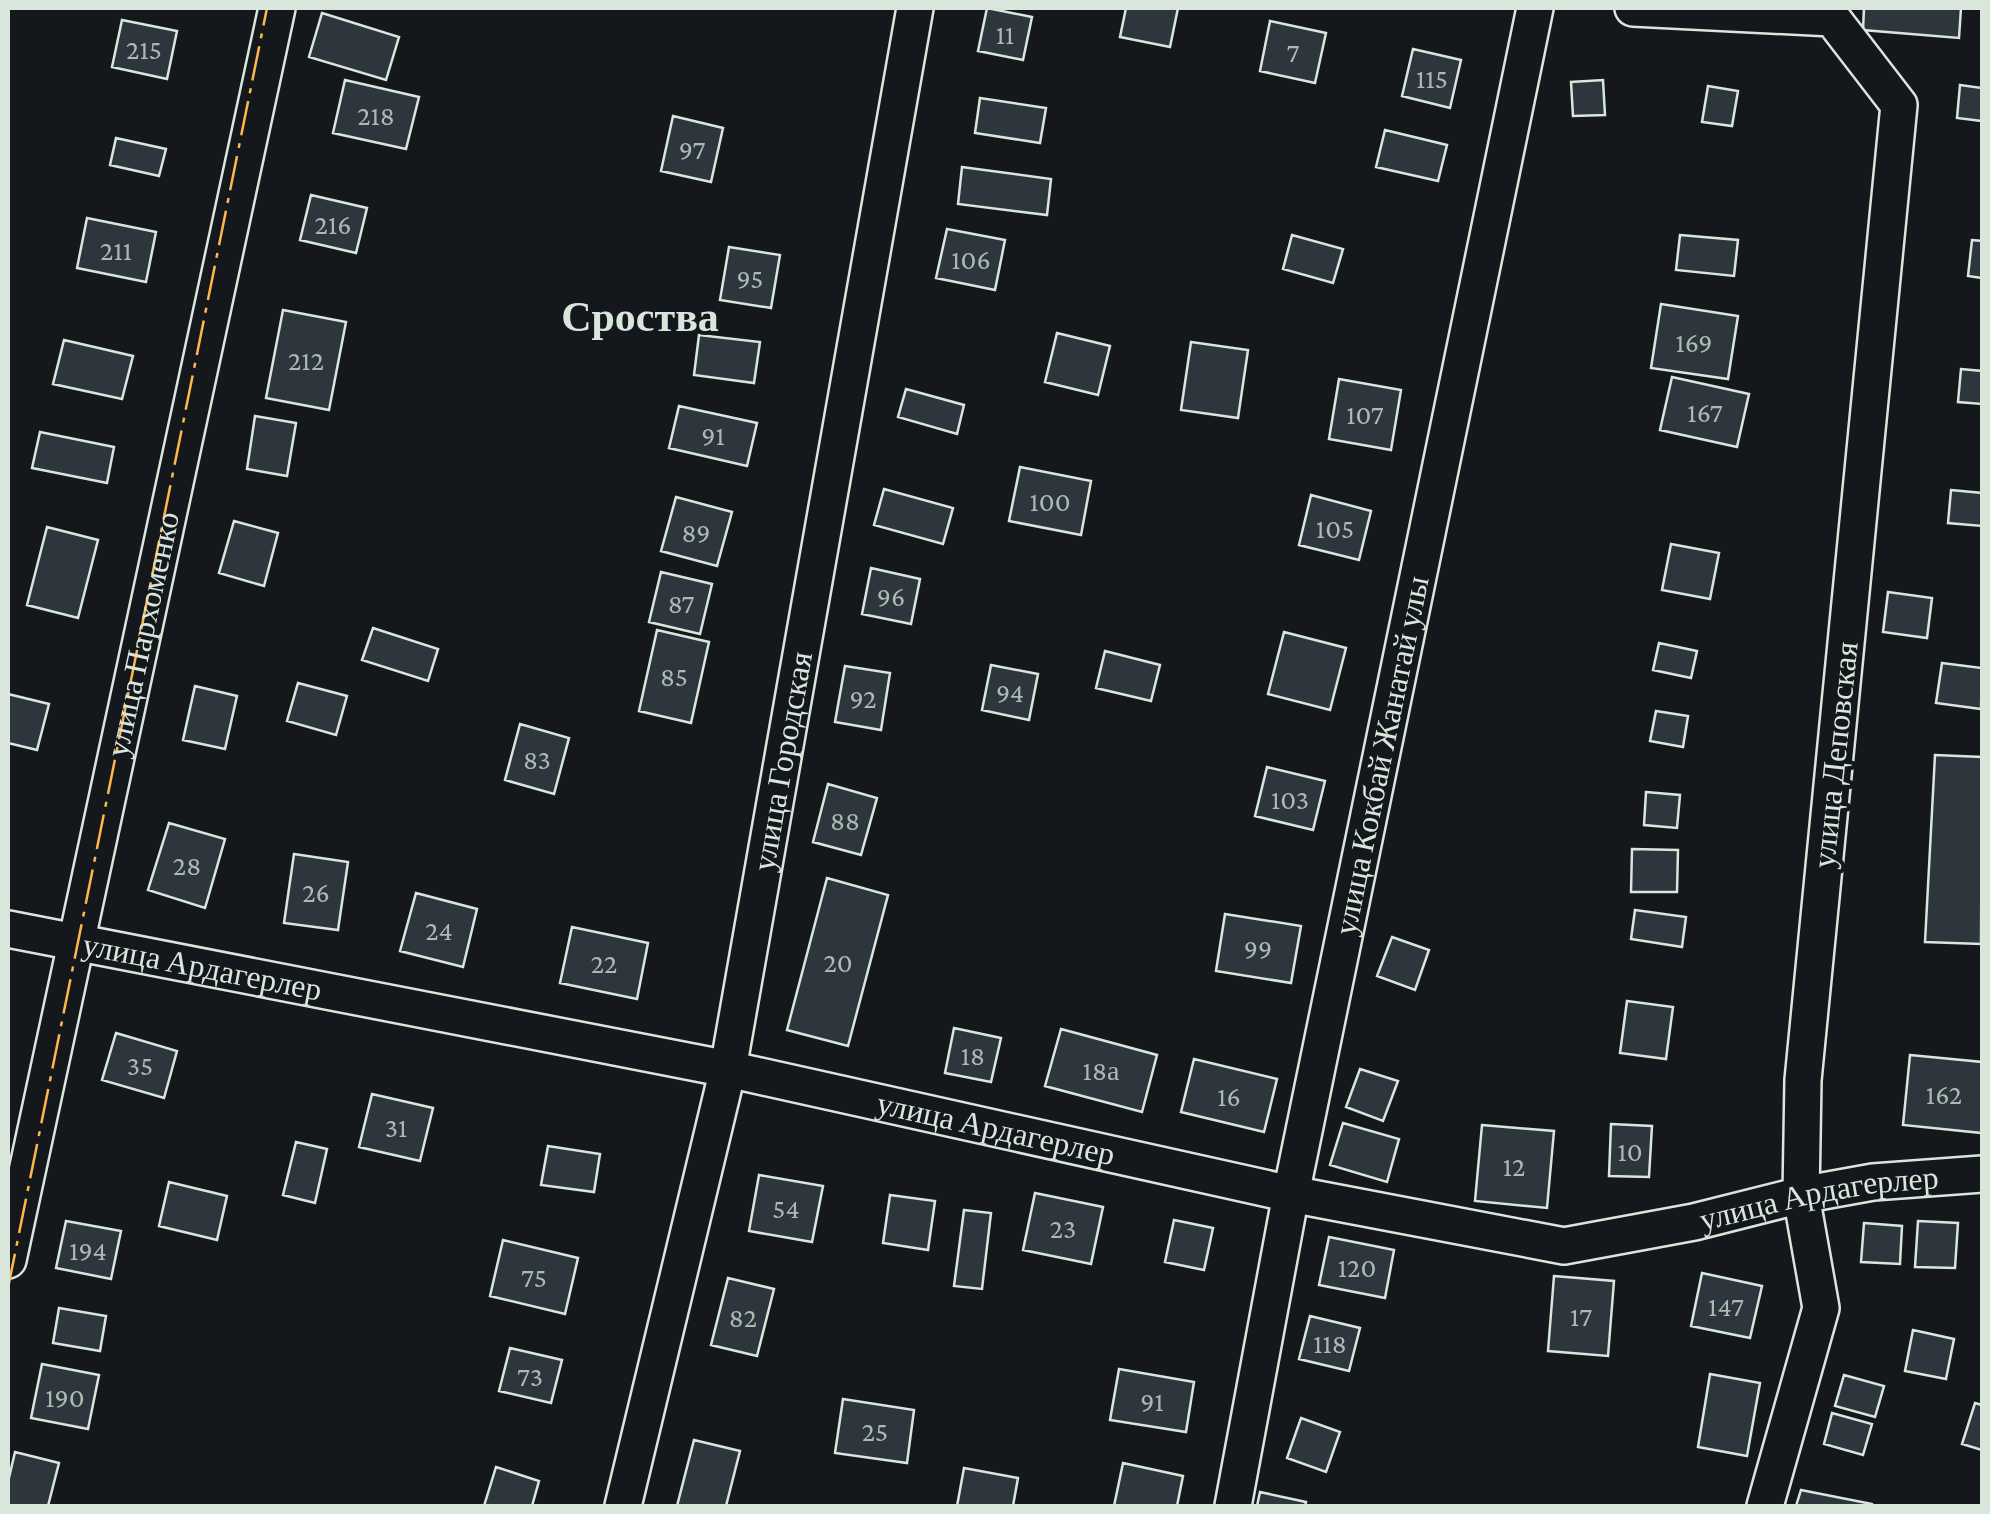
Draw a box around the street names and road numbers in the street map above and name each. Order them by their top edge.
street label: улица Пархоменко [99,508,186,760]
street label: улица Кокбай Жанатай улы [1327,573,1436,938]
street label: улица Деповская [1805,640,1865,870]
street label: улица Городская [745,648,819,874]
street label: улица Ардагерлер [80,926,325,1008]
street label: улица Ардагерлер [874,1085,1118,1172]
street label: улица Ардагерлер [1696,1159,1940,1238]

